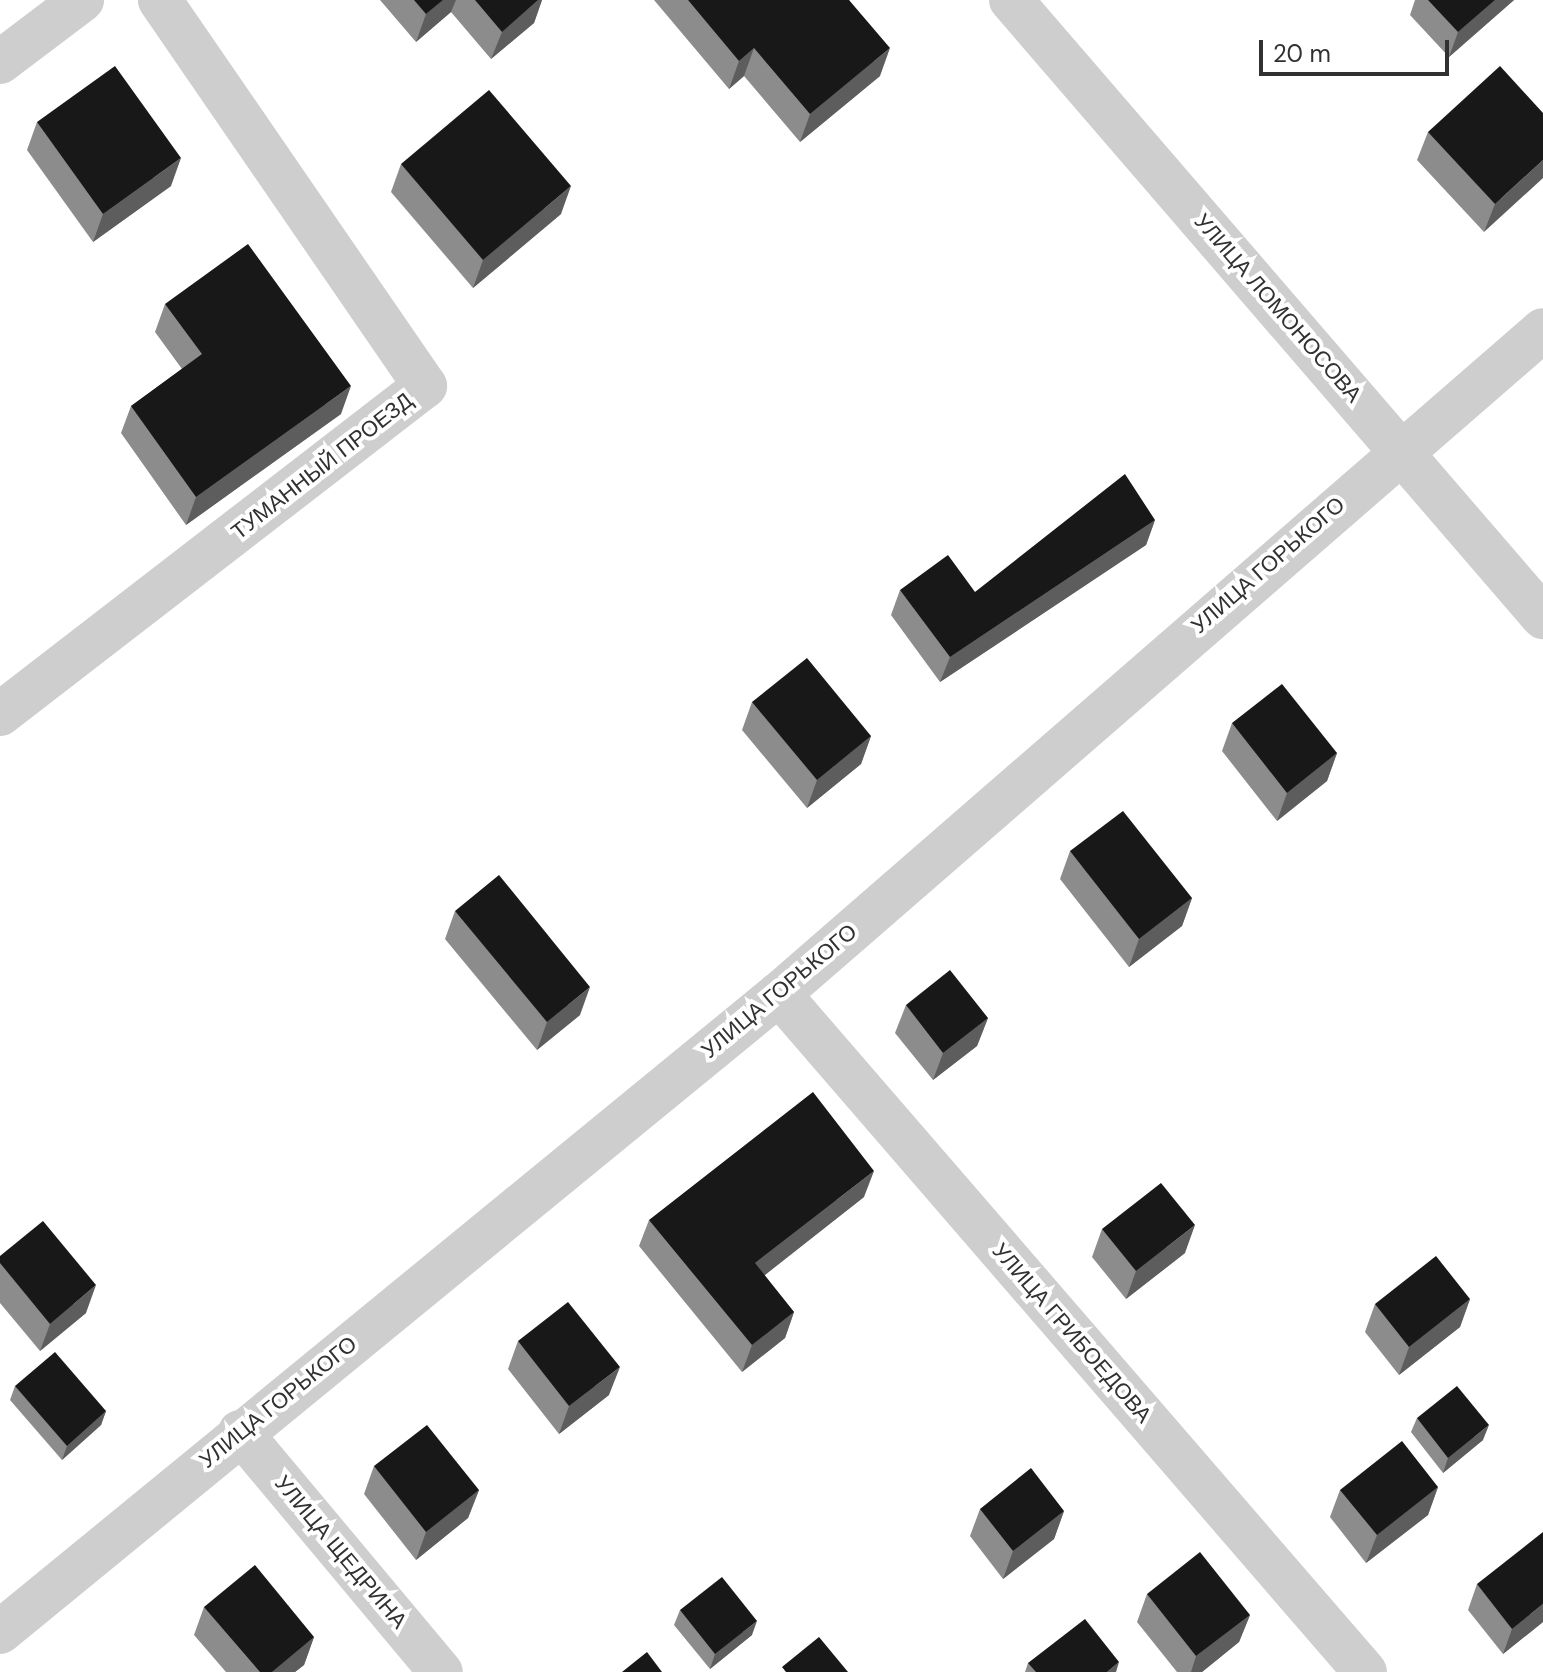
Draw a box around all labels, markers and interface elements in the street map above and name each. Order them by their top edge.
scale bar [1263,24,1453,74]
text: 20 m [1273,38,1331,69]
street label: УЛИЦА ЛОМОНОСОВА [1189,208,1367,408]
street label: ТУМАННЫЙ ПРОЕЗД [226,387,418,545]
street label: УЛИЦА ГОРЬКОГО [1186,491,1350,639]
street label: УЛИЦА ГОРЬКОГО [696,918,862,1064]
street label: УЛИЦА ГРИБОЕДОВА [987,1238,1157,1428]
street label: УЛИЦА ГОРЬКОГО [194,1330,362,1474]
street label: УЛИЦА ЩЕДРИНА [269,1470,413,1634]

